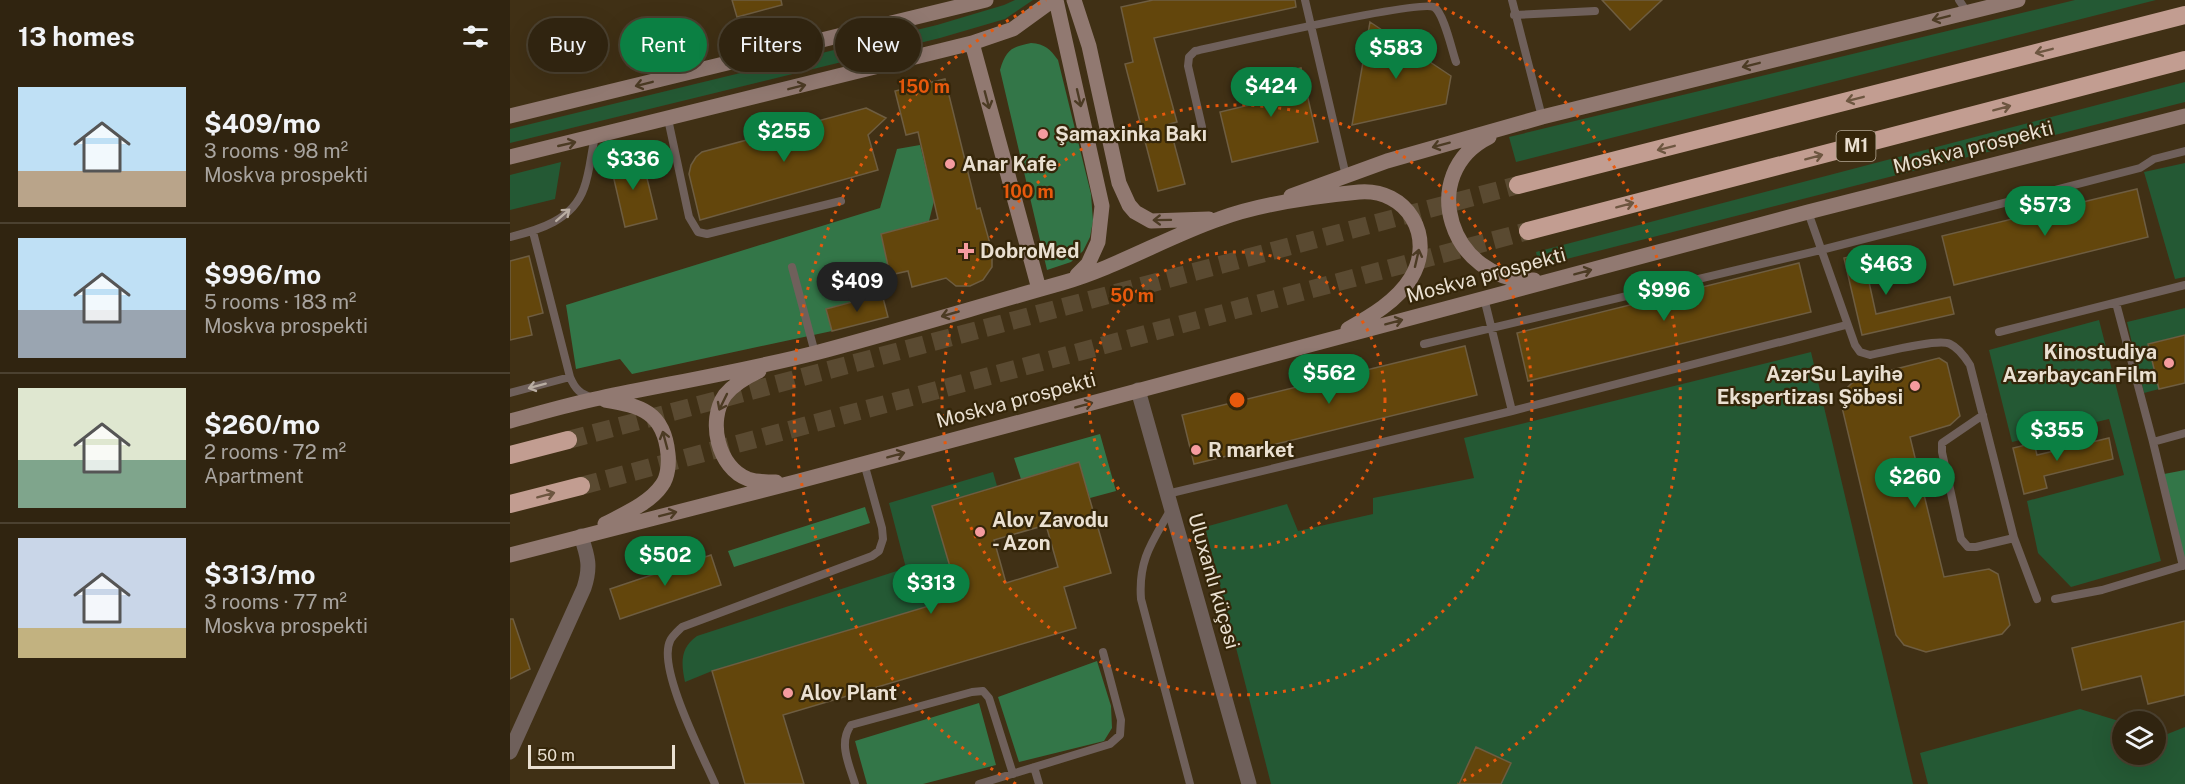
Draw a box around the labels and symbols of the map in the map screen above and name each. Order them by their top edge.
one-way arrow [1931,13,1950,25]
pin: $583 [1360,29,1432,80]
one-way arrow [2035,46,2054,58]
one-way arrow [1742,60,1761,72]
pin: $424 [1235,67,1307,118]
text: 150 m [898,76,950,97]
one-way arrow [634,78,653,90]
one-way arrow [787,81,806,92]
one-way arrow [1073,88,1085,107]
one-way arrow [982,90,994,109]
one-way arrow [1846,94,1865,106]
one-way arrow [1993,101,2012,113]
pin: $255 [748,112,820,163]
street label: Moskva prospekti [1891,116,2055,178]
place label: Şamaxinka Bakı [1055,122,1207,146]
marker: Şamaxinka Bakı [1036,127,1050,141]
road number: M1 [1836,131,1876,161]
one-way arrow [557,137,576,149]
pin: $336 [597,140,669,191]
one-way arrow [1431,140,1450,152]
one-way arrow [1657,142,1676,154]
one-way arrow [1804,150,1823,162]
place label: Anar Kafe [962,152,1057,176]
marker: Anar Kafe [943,157,957,171]
text: 100 m [1002,181,1054,202]
pin: $573 [2009,186,2081,237]
one-way arrow [1615,199,1634,211]
one-way arrow [555,208,570,222]
one-way arrow [1153,215,1173,226]
place label: DobroMed [980,239,1079,263]
marker: DobroMed [957,242,975,260]
street label: Moskva prospekti [1404,242,1568,308]
pin: $463 [1850,245,1922,296]
one-way arrow [1412,249,1424,268]
pin: $409 [821,262,893,313]
one-way arrow [1573,266,1592,278]
pin: $996 [1628,271,1700,322]
text: 50 m [1110,285,1154,306]
one-way arrow [941,309,960,320]
one-way arrow [1385,316,1404,327]
place label: Kinostudiya AzərbaycanFilm [2003,340,2157,387]
pin: $562 [1293,354,1365,405]
marker: Kinostudiya AzərbaycanFilm [2162,356,2176,370]
place label: AzərSu Layihə Ekspertizası Şöbəsi [1717,362,1903,409]
street label: Moskva prospekti [934,367,1098,433]
marker: AzərSu Layihə Ekspertizası Şöbəsi [1908,379,1922,393]
one-way arrow [528,380,547,392]
centre of rings [1227,390,1247,410]
one-way arrow [716,393,728,411]
one-way arrow [1074,398,1093,410]
pin: $355 [2021,411,2093,462]
one-way arrow [659,431,670,450]
place label: R market [1208,438,1294,462]
marker: R market [1189,443,1203,457]
one-way arrow [886,449,905,460]
pin: $260 [1879,458,1951,509]
one-way arrow [536,489,555,500]
one-way arrow [658,508,677,519]
place label: Alov Zavodu - Azon [992,508,1109,555]
street label: Uluxanlı küçəsi [1183,510,1245,652]
marker: Alov Zavodu - Azon [973,525,987,539]
pin: $502 [629,536,701,587]
pin: $313 [895,564,967,615]
place label: Alov Plant [800,681,897,705]
marker: Alov Plant [781,686,795,700]
scale bar [528,742,675,770]

